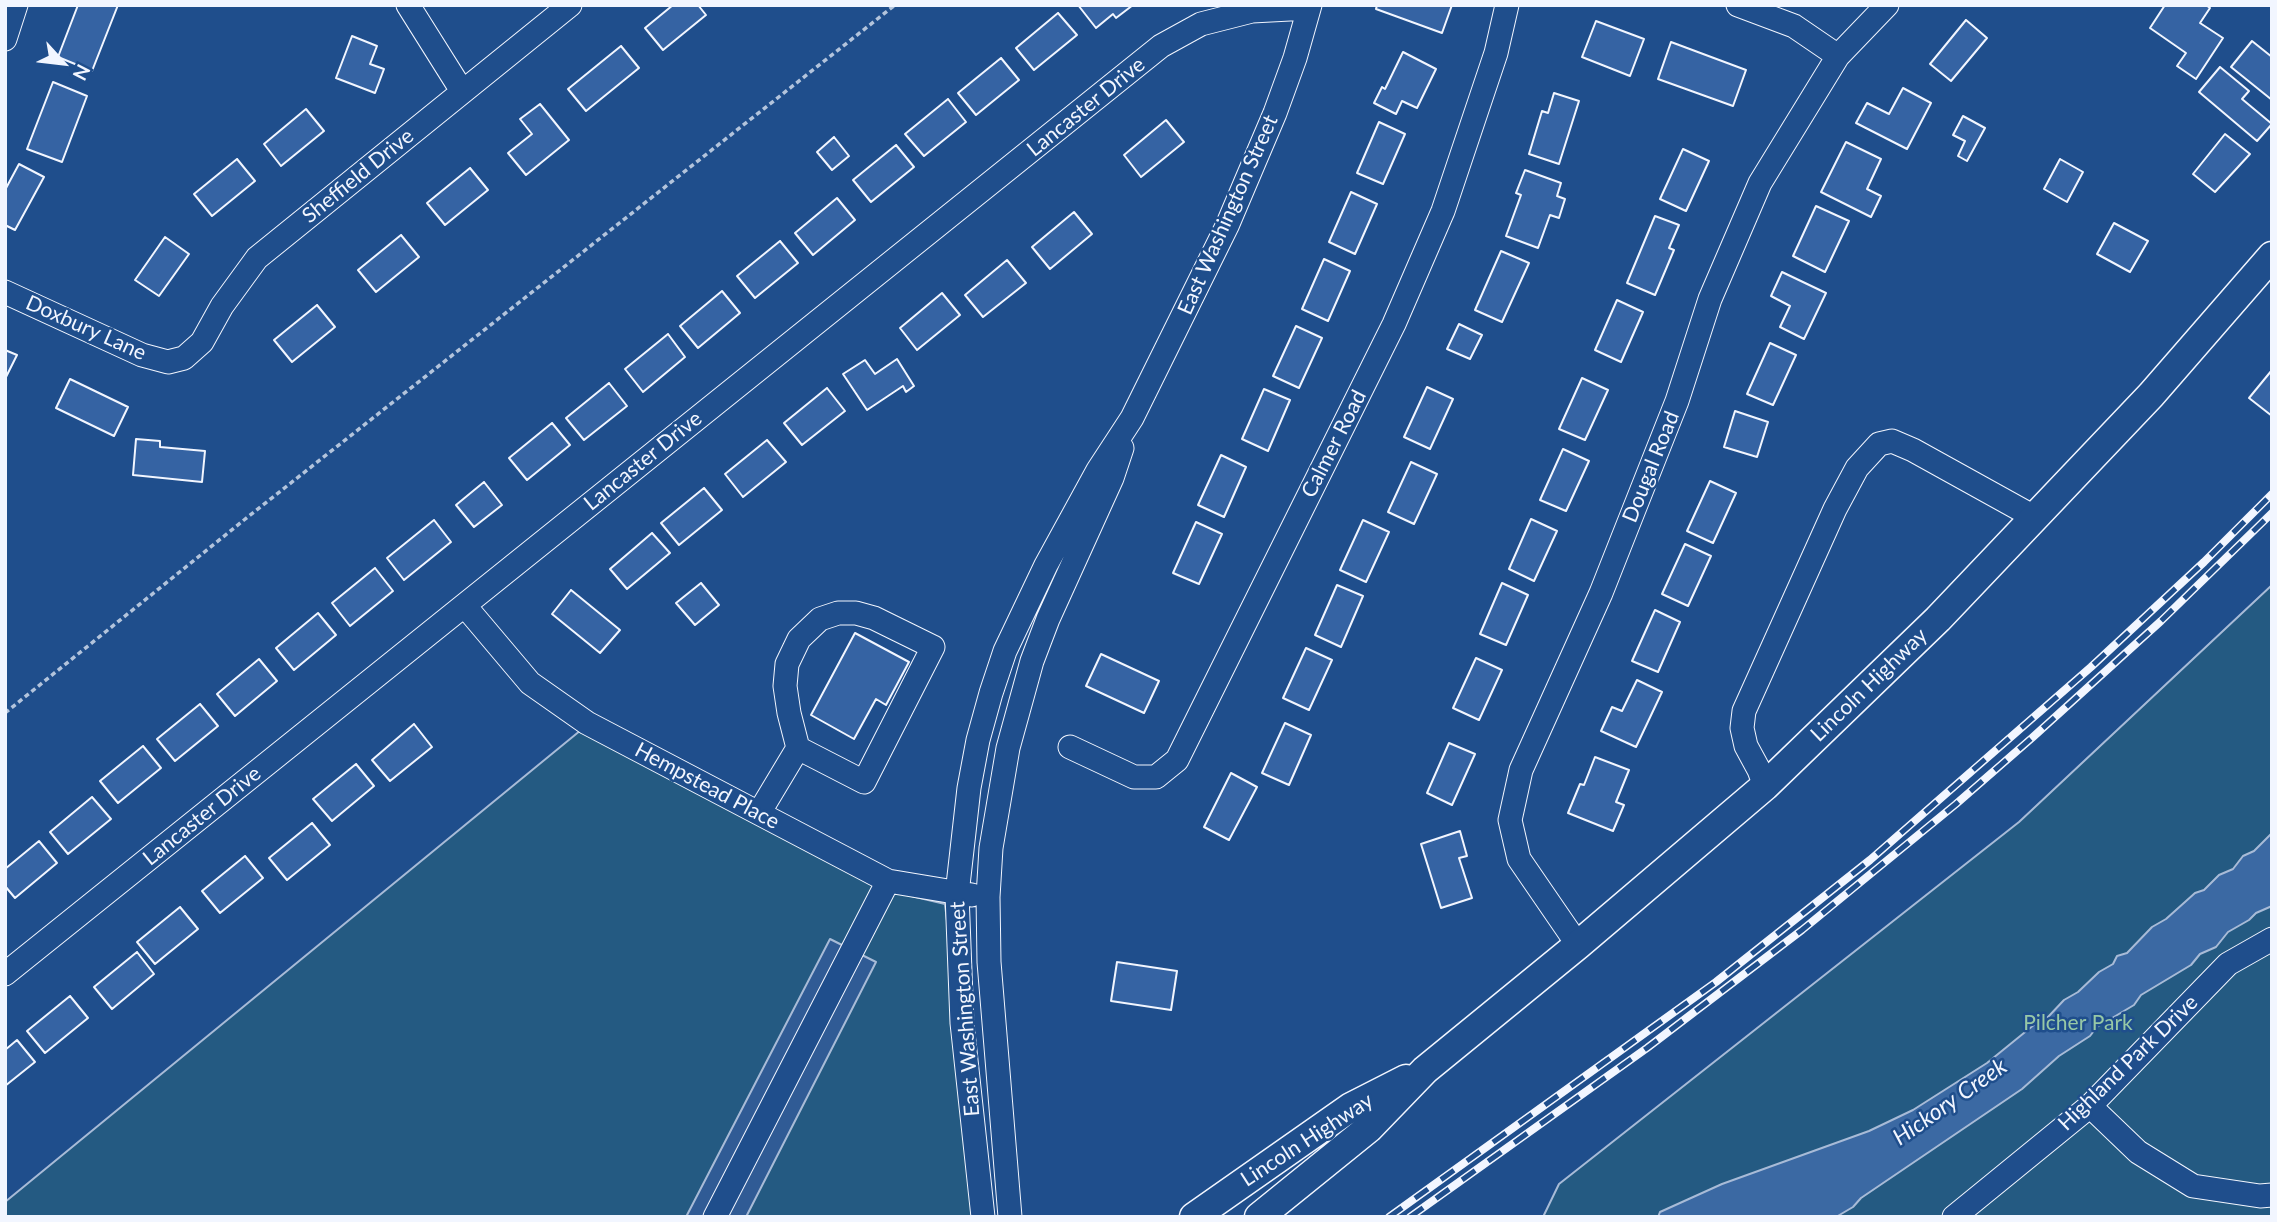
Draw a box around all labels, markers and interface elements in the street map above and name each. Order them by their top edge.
north arrow [28,28,98,98]
street label: Lancaster Drive [1022,52,1150,162]
text: N [69,61,96,84]
street label: East Washington Street [1173,111,1283,319]
street label: Sheffield Drive [297,123,419,229]
street label: Doxbury Lane [22,290,150,366]
street label: Calmer Road [1296,386,1372,502]
street label: Lancaster Drive [579,406,707,516]
street label: Dougal Road [1617,408,1685,526]
street label: Lincoln Highway [1805,623,1933,747]
street label: Hempstead Place [630,737,784,835]
street label: Lancaster Drive [138,761,266,871]
street label: East Washington Street [945,901,985,1117]
street label: Highland Park Drive [2053,990,2203,1136]
park label: Pilcher Park [2023,1010,2133,1036]
water label: Hickory Creek [1888,1053,2012,1151]
street label: Lincoln Highway [1236,1088,1378,1192]

